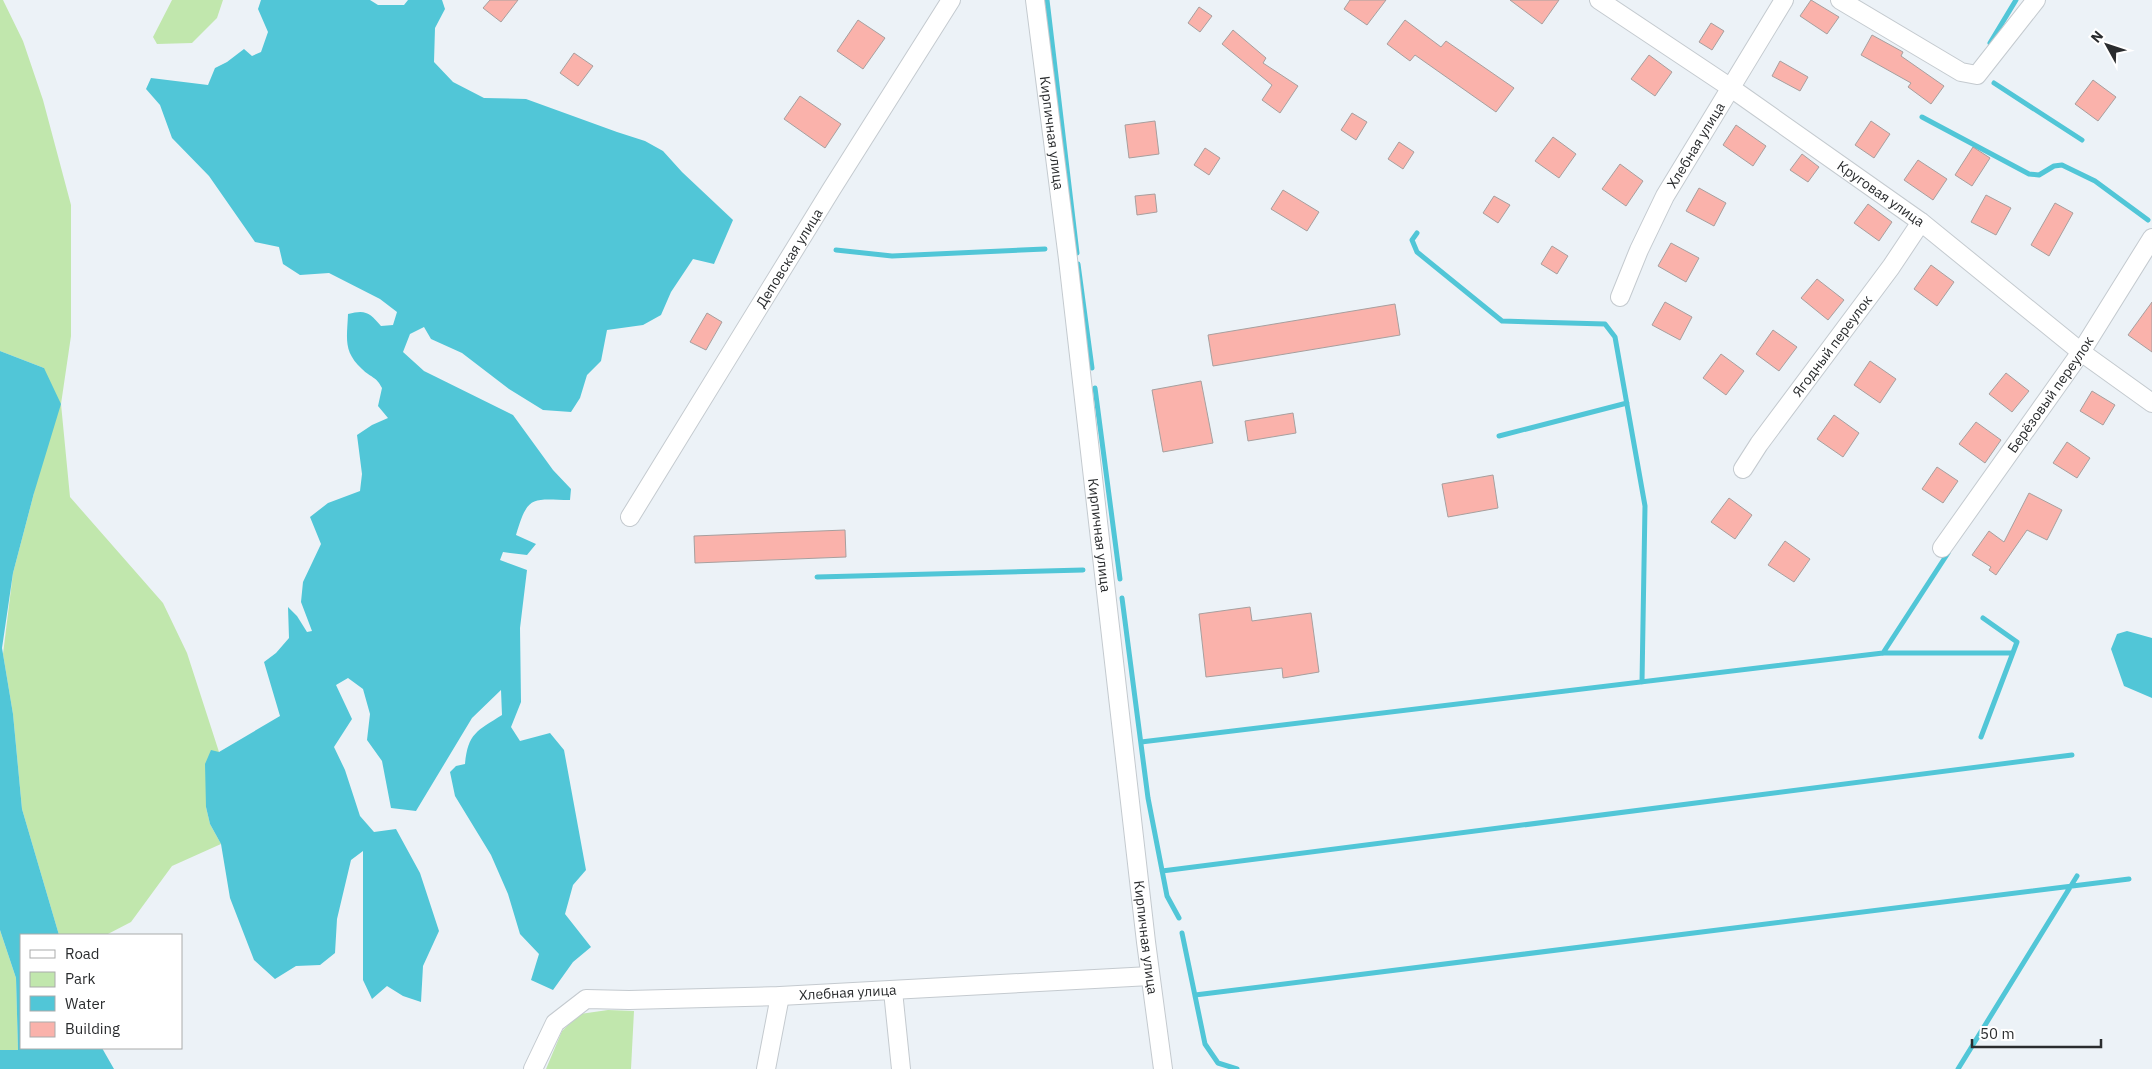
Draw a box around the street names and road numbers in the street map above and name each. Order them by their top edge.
street label: Кирпичная улица [1036,75,1068,191]
street label: Хлебная улица [1663,98,1729,192]
street label: Круговая улица [1834,157,1928,231]
street label: Деповская улица [752,205,827,311]
street label: Ягодный переулок [1788,291,1876,400]
street label: Берёзовый переулок [2003,333,2098,456]
street label: Кирпичная улица [1084,477,1115,594]
street label: Кирпичная улица [1130,880,1162,996]
street label: Хлебная улица [798,981,897,1004]

